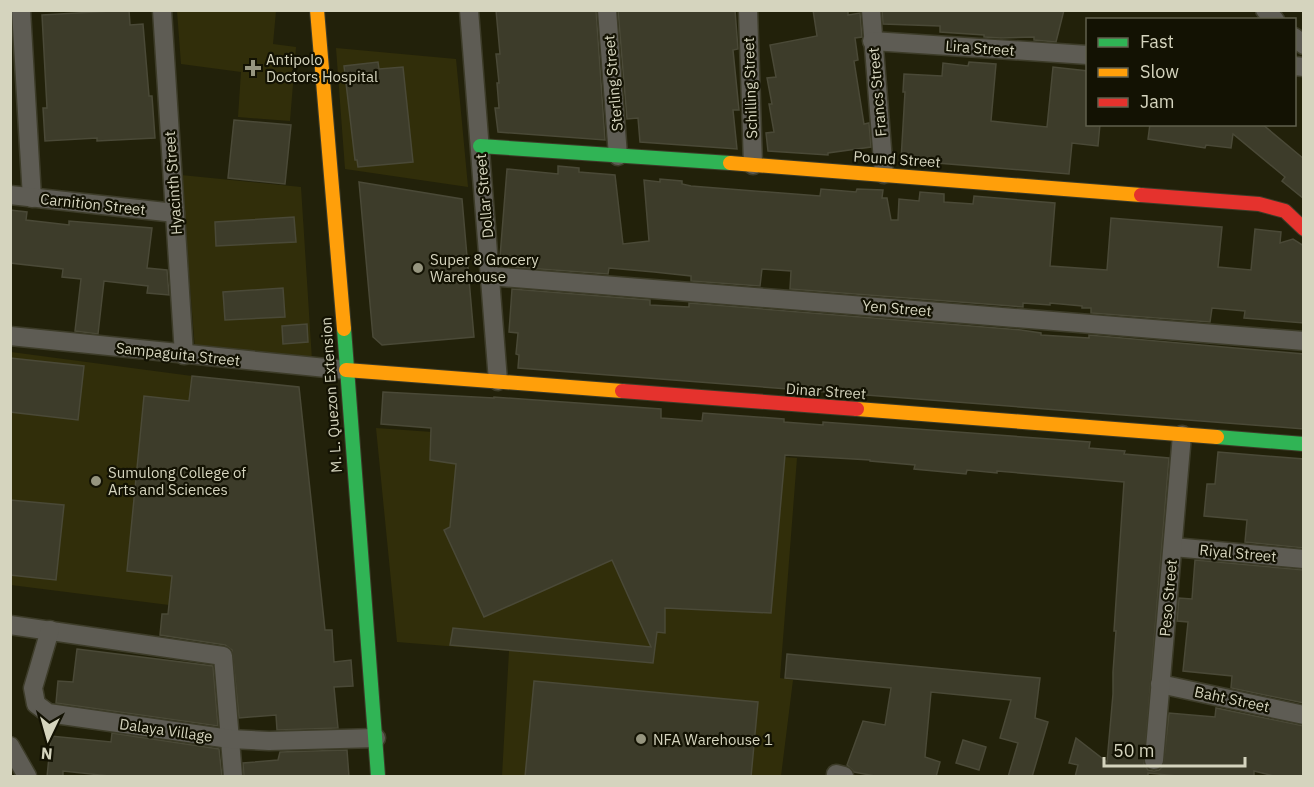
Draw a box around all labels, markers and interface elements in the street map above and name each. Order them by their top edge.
legend [1086,18,1296,126]
text: Fast [1140,30,1174,53]
street label: Sterling Street [599,34,627,132]
street label: Lira Street [945,36,1015,60]
street label: Schilling Street [739,37,761,139]
street label: Francs Street [864,47,890,137]
place label: Antipolo Doctors Hospital [266,50,378,86]
marker: Antipolo Doctors Hospital [244,59,262,77]
text: Slow [1140,60,1179,83]
text: Jam [1140,90,1175,113]
street label: Hyacinth Street [160,130,186,236]
street label: Pound Street [853,146,941,172]
street label: Dollar Street [471,153,497,239]
street label: Carnition Street [39,189,147,219]
place label: Super 8 Grocery Warehouse [430,250,539,286]
marker: Super 8 Grocery Warehouse [411,261,425,275]
street label: Yen Street [862,296,932,320]
street label: M. L. Quezon Extension [316,316,346,474]
street label: Sampaguita Street [115,338,241,370]
street label: Dinar Street [785,379,867,403]
place label: Sumulong College of Arts and Sciences [108,463,246,499]
marker: Sumulong College of Arts and Sciences [89,474,103,488]
street label: Riyal Street [1199,540,1277,566]
street label: Peso Street [1155,559,1181,637]
street label: Baht Street [1193,682,1271,716]
north arrow [18,709,78,769]
street label: Dalaya Village [118,714,214,746]
place label: NFA Warehouse 1 [653,730,773,749]
scale bar [1104,730,1245,768]
marker: NFA Warehouse 1 [634,732,648,746]
text: 50 m [1113,739,1155,762]
text: N [40,743,53,764]

